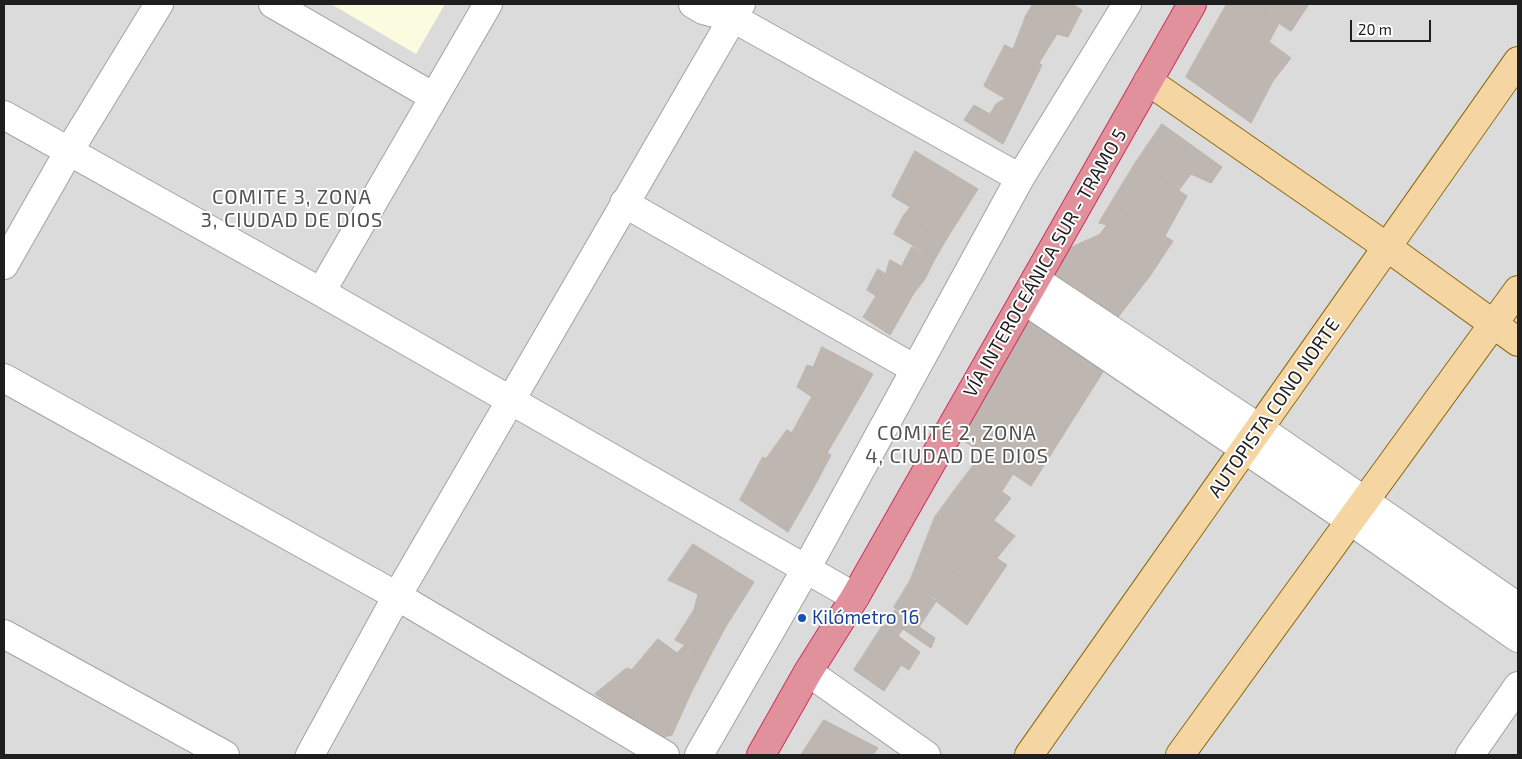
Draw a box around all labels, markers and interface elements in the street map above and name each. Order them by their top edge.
scale bar [1352,10,1433,42]
text: 20 m [1358,20,1392,38]
street label: VÍA INTEROCEÁNICA SUR - TRAMO 5 [959,125,1131,401]
district label: COMITE 3, ZONA 3, CIUDAD DE DIOS [199,185,385,232]
street label: AUTOPISTA CONO NORTE [1203,314,1345,502]
district label: COMITÉ 2, ZONA 4, CIUDAD DE DIOS [863,421,1051,468]
place label: Kilómetro 16 [812,607,919,629]
marker: Kilómetro 16 [796,612,808,624]

